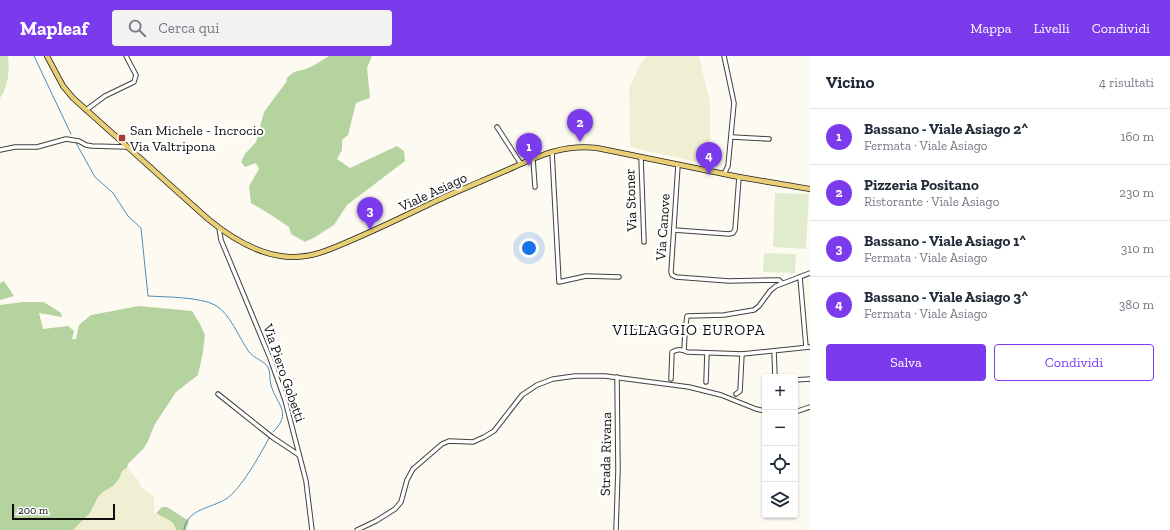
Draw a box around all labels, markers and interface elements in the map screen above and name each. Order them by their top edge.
search box [112,10,392,46]
text: Mapleaf [20,17,88,40]
icon: search [126,17,148,39]
text: Cerca qui [158,19,219,37]
text: Mappa [970,20,1011,37]
text: Livelli [1033,20,1070,37]
text: Condividi [1092,20,1150,37]
text: Vicino [826,72,874,92]
text: 4 risultati [1099,75,1154,90]
pin: 2 [567,109,593,142]
text: Bassano - Viale Asiago 2^ [864,120,1028,138]
place label: San Michele - Incrocio Via Valtripona [129,122,264,155]
text: 1 [836,129,842,144]
text: 160 m [1120,129,1154,144]
marker: San Michele - Incrocio Via Valtripona [117,133,127,143]
pin: 1 [516,133,542,166]
text: Fermata · Viale Asiago [864,138,988,153]
pin: 4 [696,142,722,175]
street label: Via Stoner [621,168,641,233]
street label: Viale Asiago [395,169,470,216]
text: Pizzeria Positano [864,176,979,194]
text: 2 [836,185,842,200]
text: 230 m [1119,185,1154,200]
street label: Via Canove [652,193,674,262]
text: Ristorante · Viale Asiago [864,194,999,209]
pin: 3 [357,197,383,230]
text: Bassano - Viale Asiago 1^ [864,232,1026,250]
your location [519,238,539,258]
text: 3 [836,241,842,256]
text: 310 m [1121,241,1154,256]
text: Fermata · Viale Asiago [864,250,988,265]
text: Bassano - Viale Asiago 3^ [864,288,1028,306]
text: 4 [835,297,843,312]
text: 380 m [1119,297,1154,312]
text: Fermata · Viale Asiago [864,306,988,321]
street label: Via Piero Gobetti [259,321,309,424]
district label: VILLAGGIO EUROPA [611,321,766,339]
button: Salva [826,344,986,381]
button: Condividi [994,344,1154,381]
map controls [762,374,798,518]
button: + [762,374,798,410]
button: − [762,410,798,446]
street label: Strada Rivana [597,412,615,496]
button: locate [762,446,798,482]
button: layers [762,482,798,518]
scale bar [12,502,115,521]
text: 200 m [18,504,48,517]

